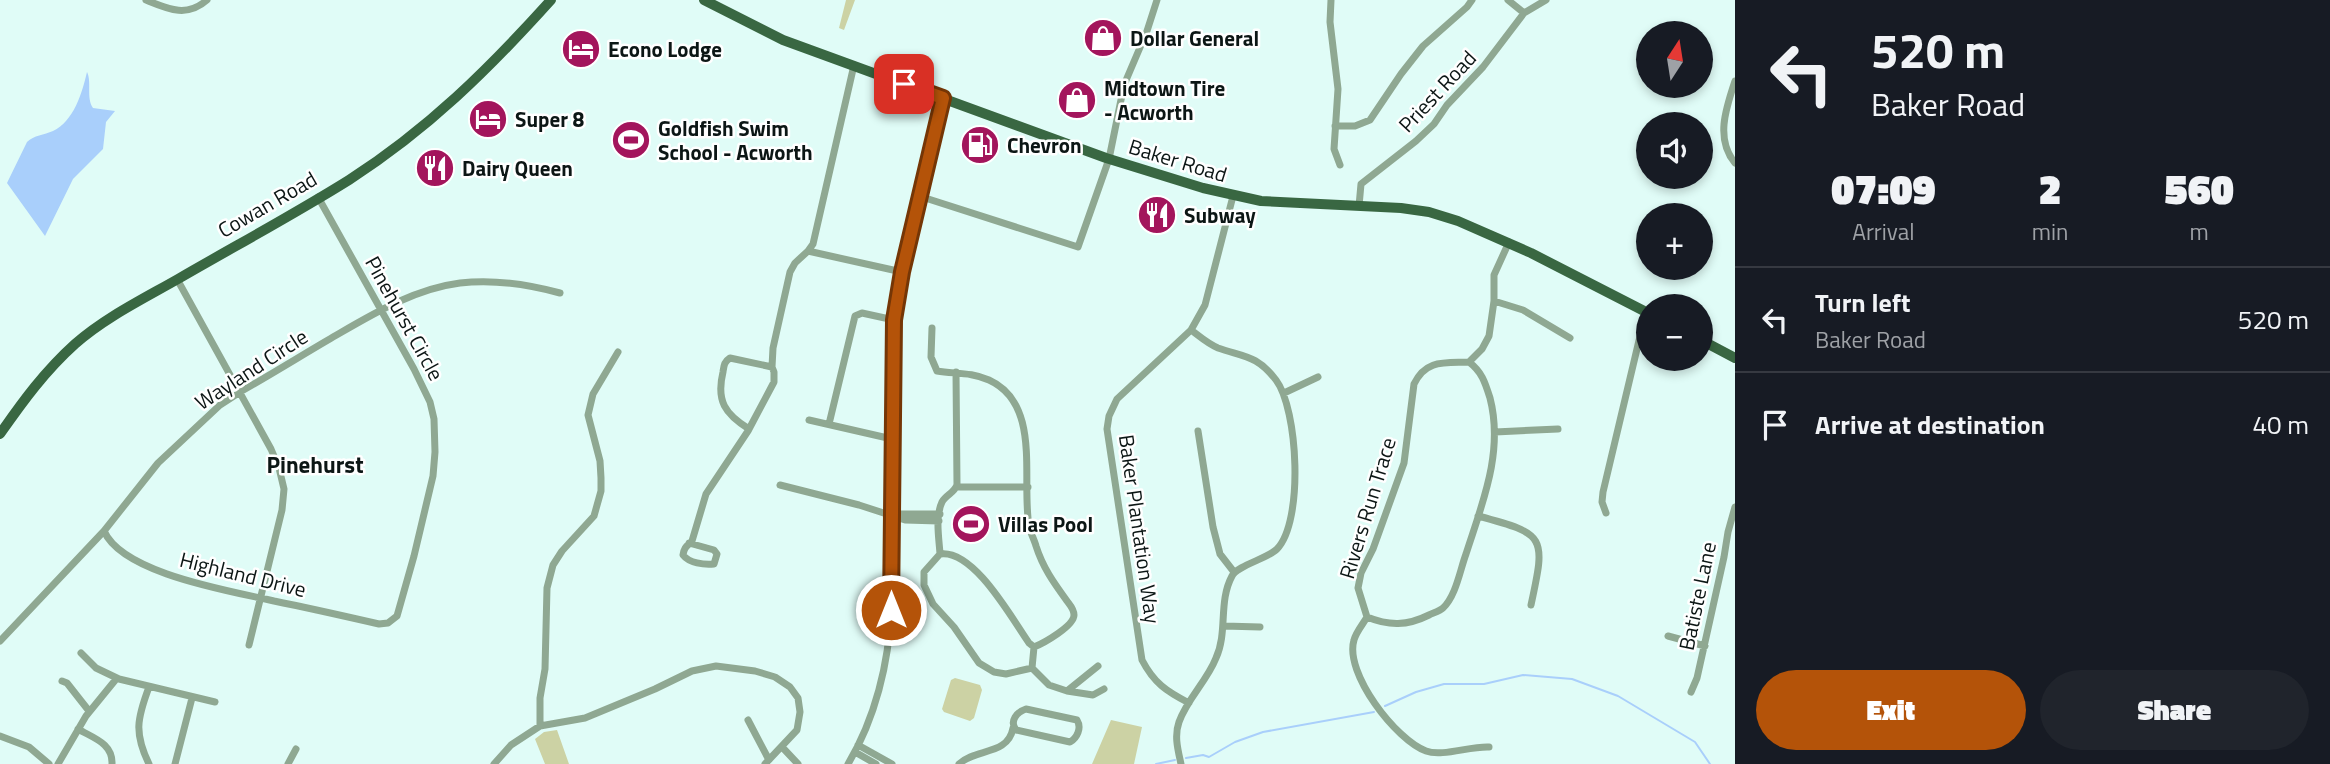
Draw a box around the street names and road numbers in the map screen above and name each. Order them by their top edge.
street label: Priest Road [1390,43,1484,139]
street label: Baker Road [1125,130,1231,190]
street label: Cowan Road [211,163,323,245]
street label: Pinehurst Circle [358,250,452,386]
street label: Wayland Circle [188,320,314,418]
street label: Baker Plantation Way [1111,432,1169,626]
street label: Rivers Run Trace [1330,433,1404,583]
street label: Batiste Lane [1670,539,1724,653]
street label: Highland Drive [176,543,310,605]

